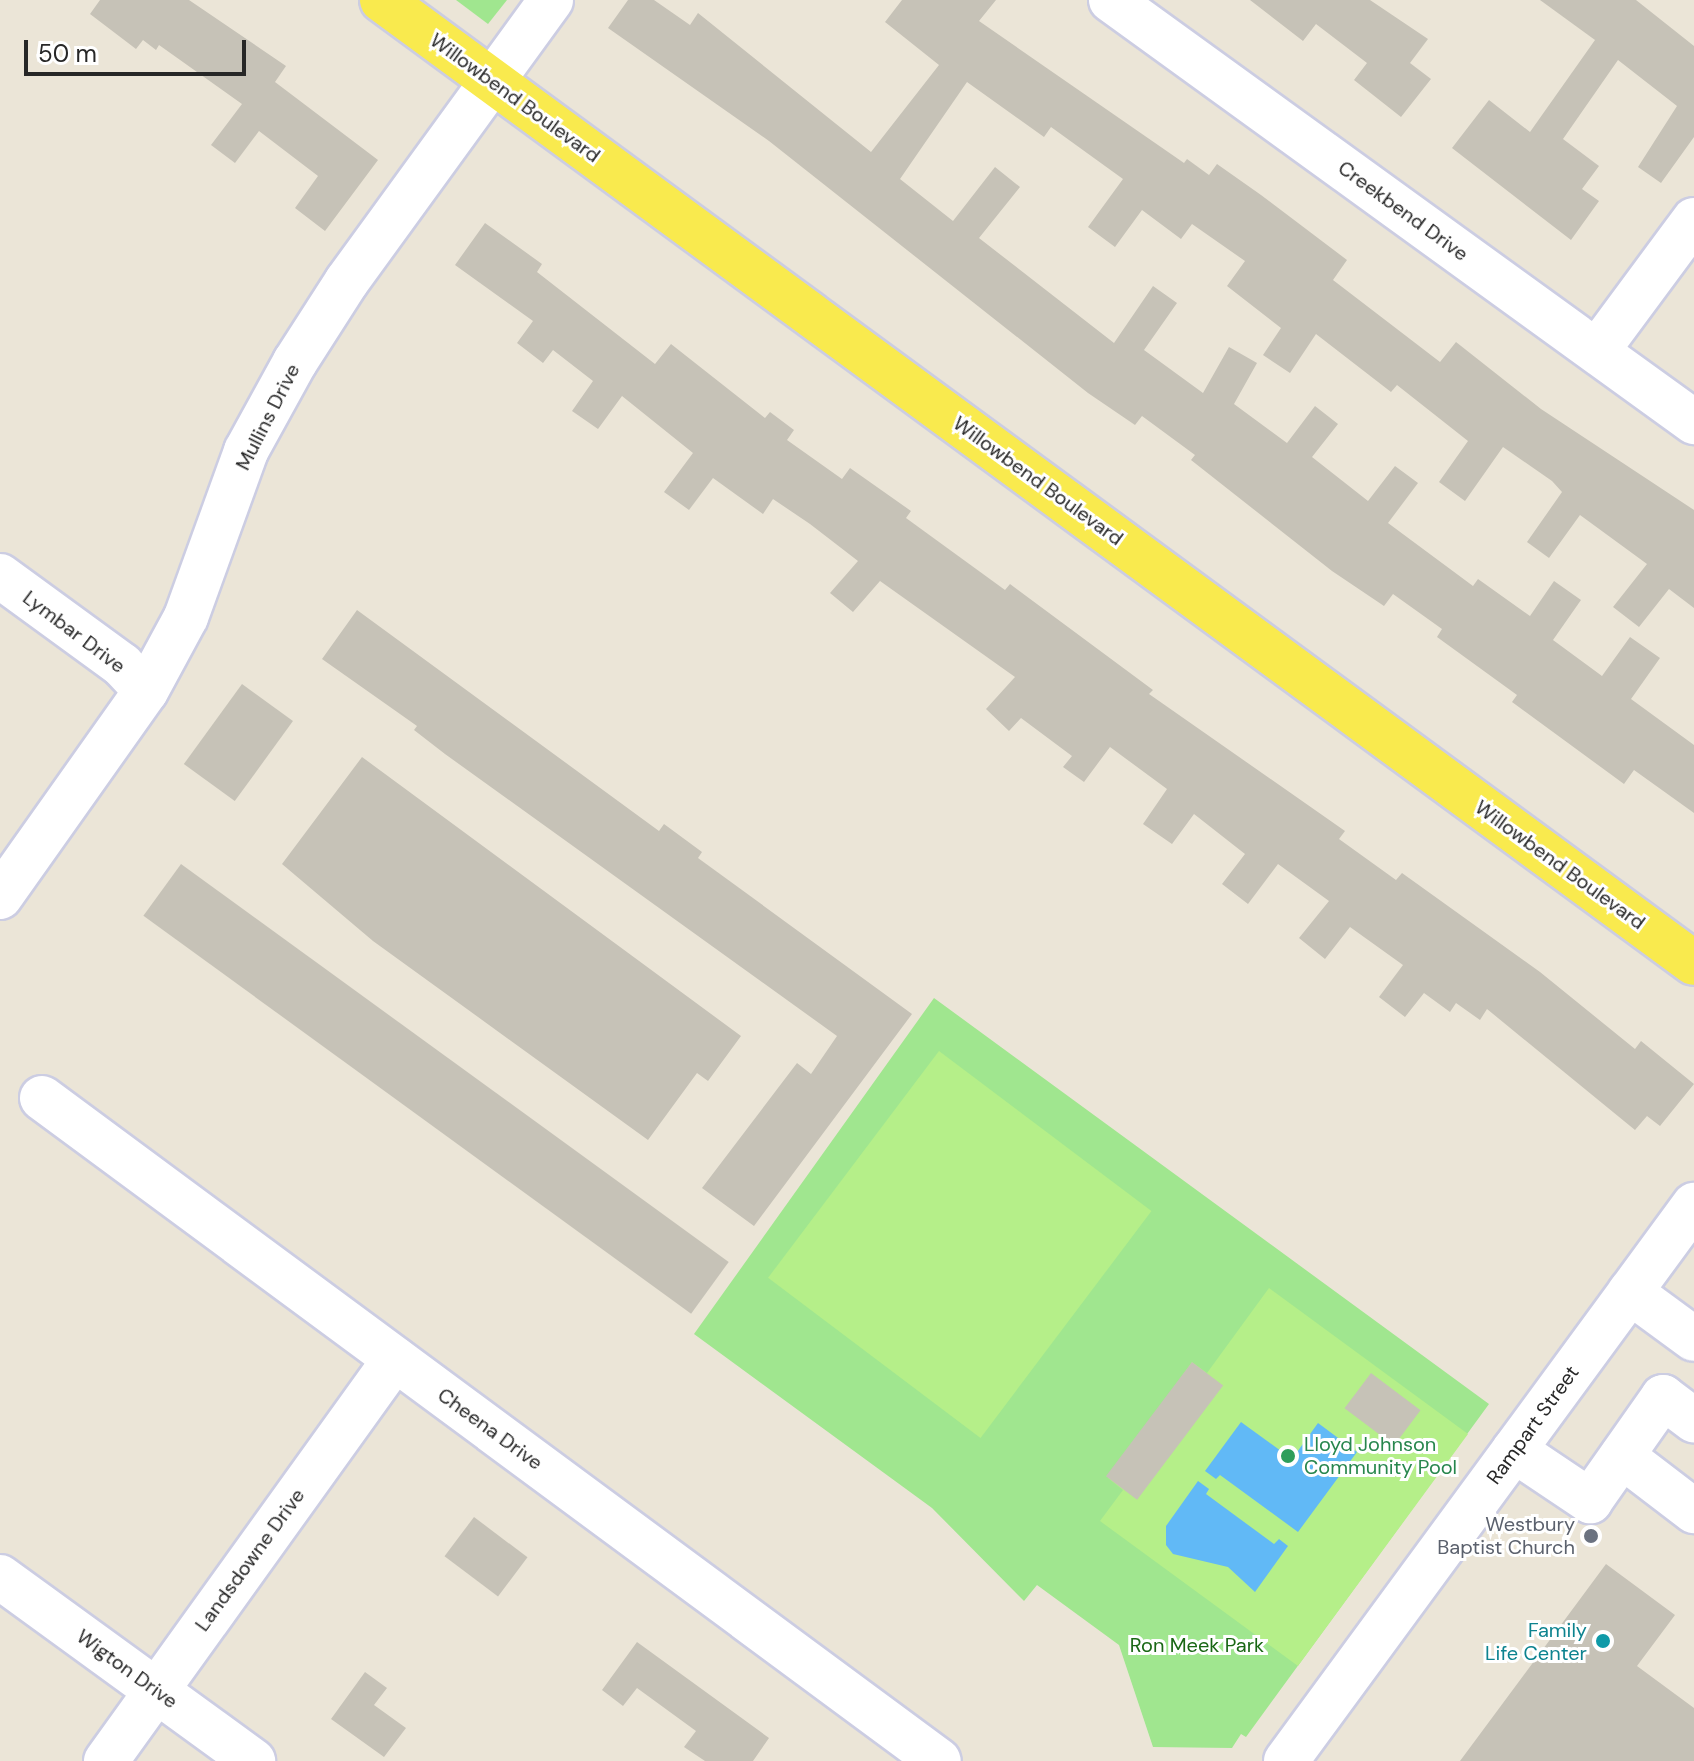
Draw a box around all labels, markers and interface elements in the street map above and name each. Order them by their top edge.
scale bar [28,24,250,74]
street label: Willowbend Boulevard [425,28,605,168]
text: 50 m [38,38,97,69]
street label: Creekbend Drive [1333,156,1473,266]
street label: Mullins Drive [231,360,305,474]
street label: Willowbend Boulevard [948,411,1128,551]
street label: Lymbar Drive [18,586,130,678]
street label: Willowbend Boulevard [1470,795,1650,935]
street label: Rampart Street [1482,1361,1584,1489]
street label: Cheena Drive [433,1383,547,1475]
place label: Lloyd Johnson Community Pool [1304,1432,1457,1479]
marker: Lloyd Johnson Community Pool [1279,1447,1297,1465]
street label: Landsdowne Drive [190,1484,310,1636]
place label: Westbury Baptist Church [1437,1512,1575,1559]
marker: Westbury Baptist Church [1582,1527,1600,1545]
place label: Family Life Center [1485,1618,1587,1665]
street label: Wigton Drive [72,1624,182,1714]
marker: Family Life Center [1594,1632,1612,1650]
park label: Ron Meek Park [1130,1633,1264,1657]

